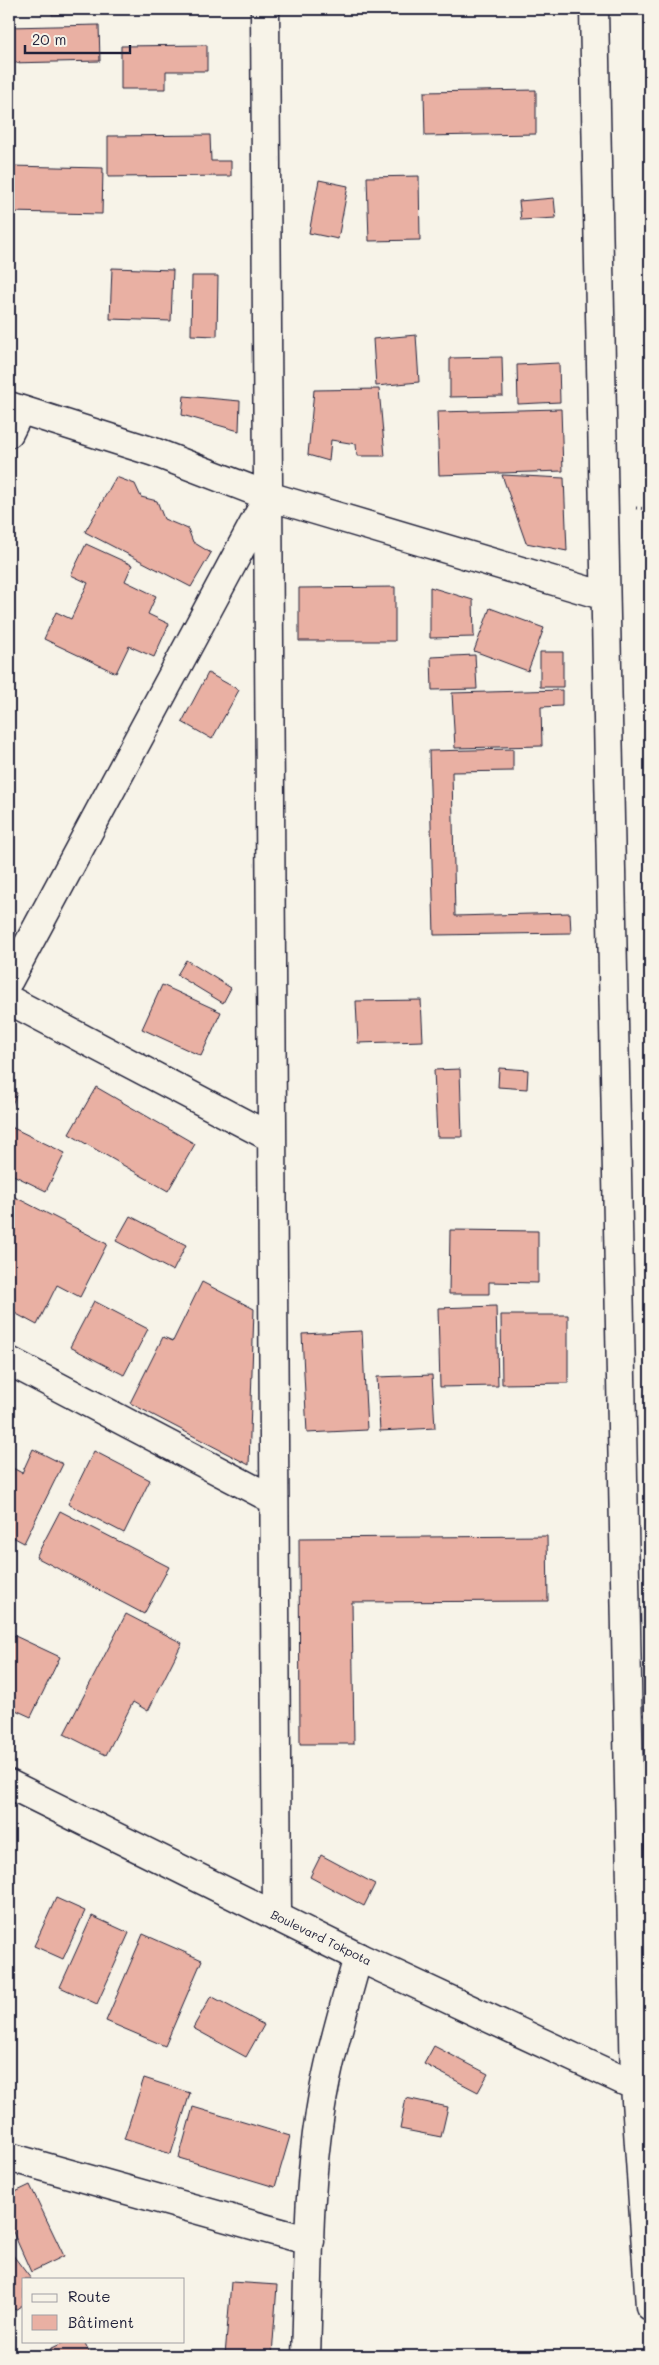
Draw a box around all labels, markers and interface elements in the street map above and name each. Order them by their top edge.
scale bar [25,22,130,54]
text: 20 m [32,29,66,49]
street label: Boulevard Tokpota [268,1906,375,1968]
legend [22,2278,185,2342]
text: Route [68,2286,111,2306]
text: Bâtiment [68,2312,134,2332]

